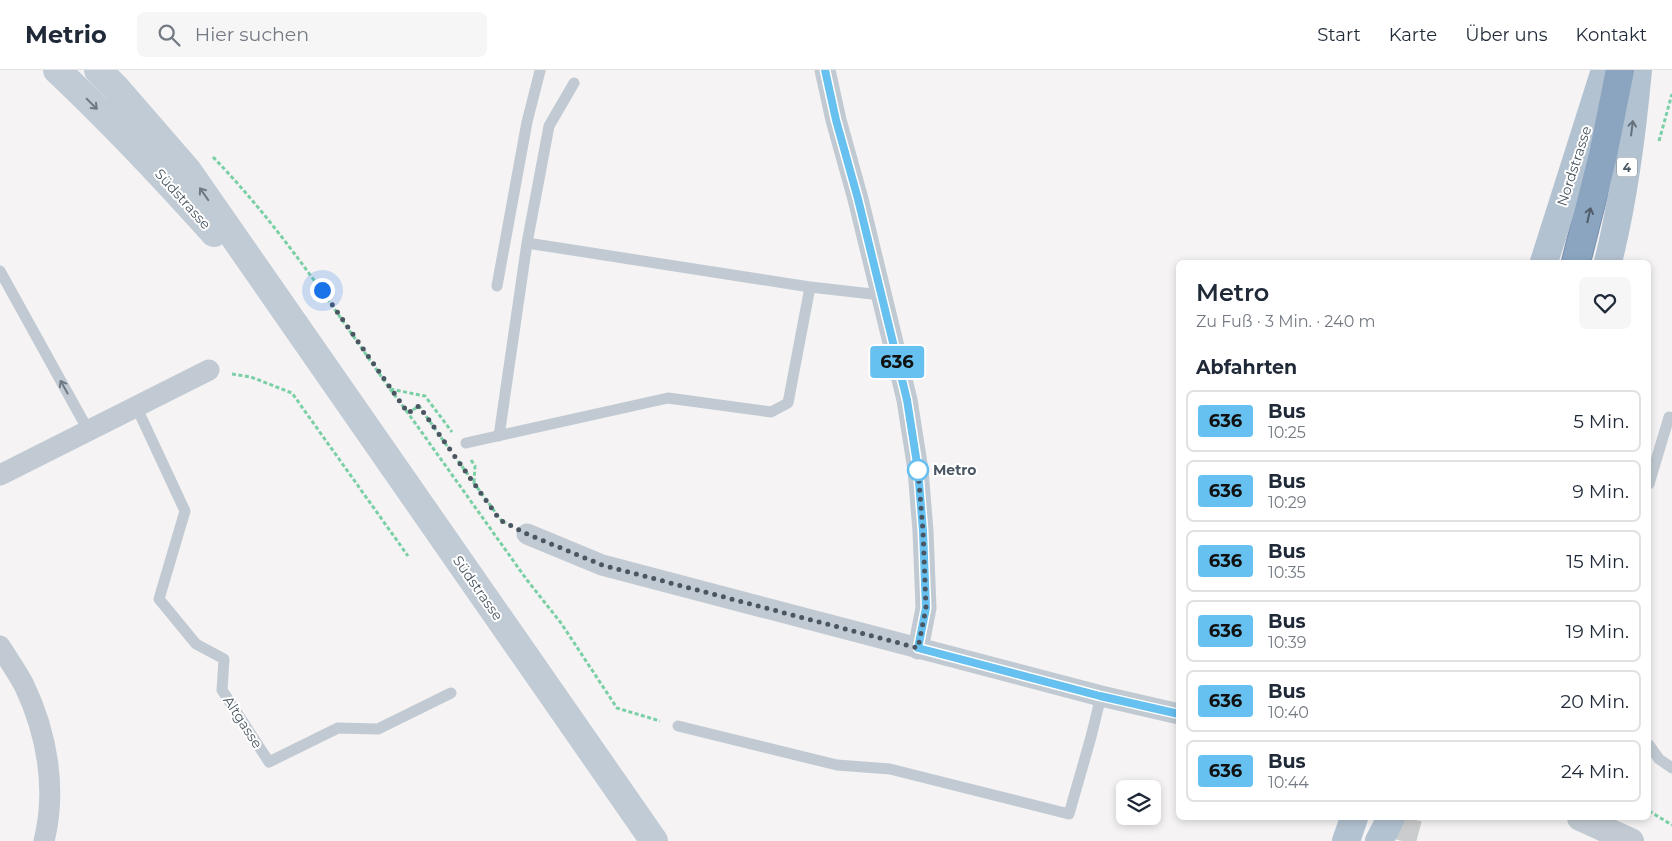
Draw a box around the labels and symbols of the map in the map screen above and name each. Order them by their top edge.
one-way arrow [86,97,98,109]
one-way arrow [1627,121,1637,137]
street label: Nordstrasse [1553,124,1595,208]
road number: 4 [1617,158,1637,176]
street label: Südstrasse [151,165,215,233]
one-way arrow [199,187,209,201]
one-way arrow [1585,208,1594,224]
your location [310,278,335,303]
line badge: 636 [868,346,926,378]
one-way arrow [59,380,69,395]
marker: Metro [907,459,929,481]
place label: Metro [933,461,976,479]
street label: Südstrasse [449,552,507,624]
street label: Altgasse [219,692,267,752]

